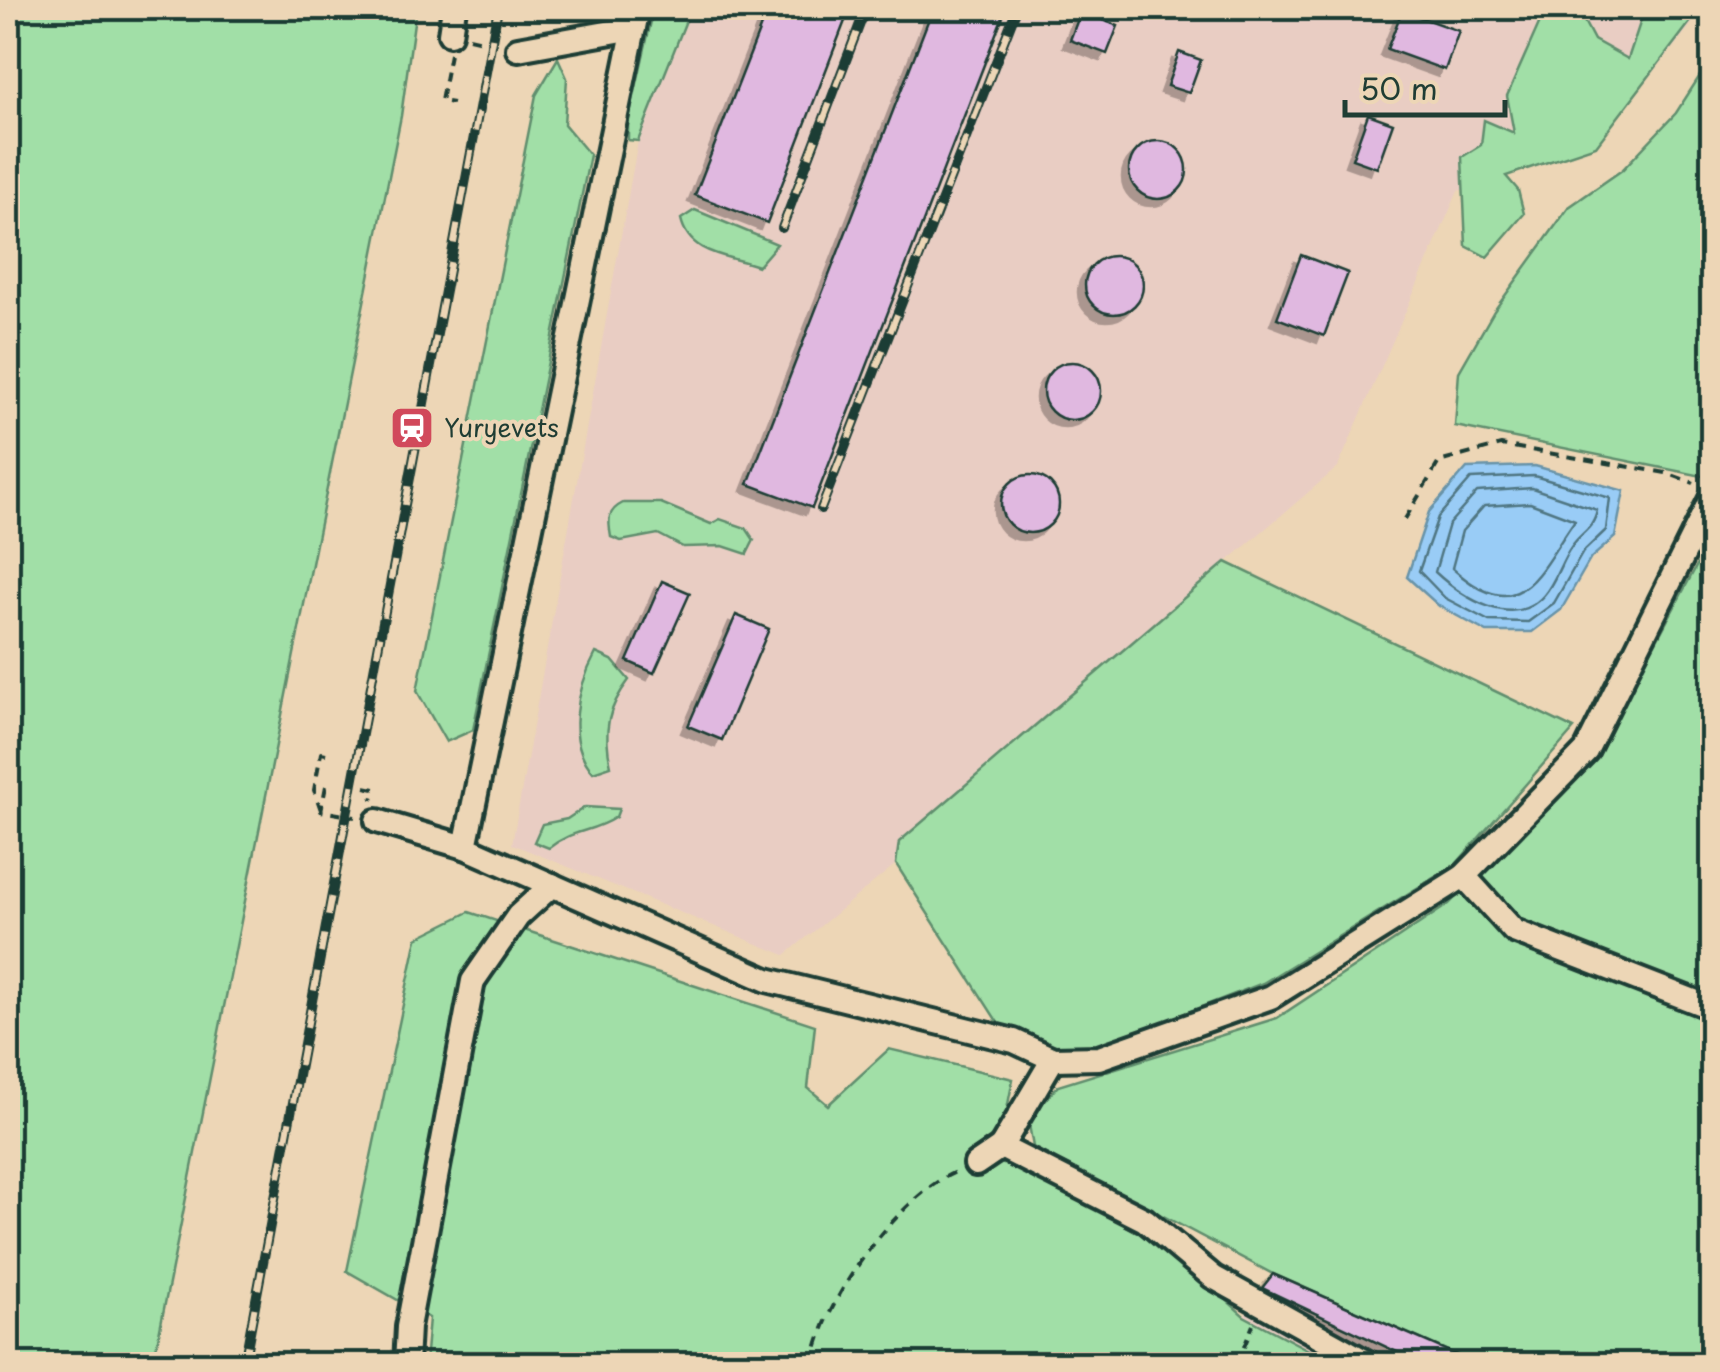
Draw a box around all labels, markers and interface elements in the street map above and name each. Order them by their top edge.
scale bar [1345,55,1505,117]
text: 50 m [1360,65,1438,110]
station icon: Yuryevets [389,405,435,451]
place label: Yuryevets [444,408,559,446]

